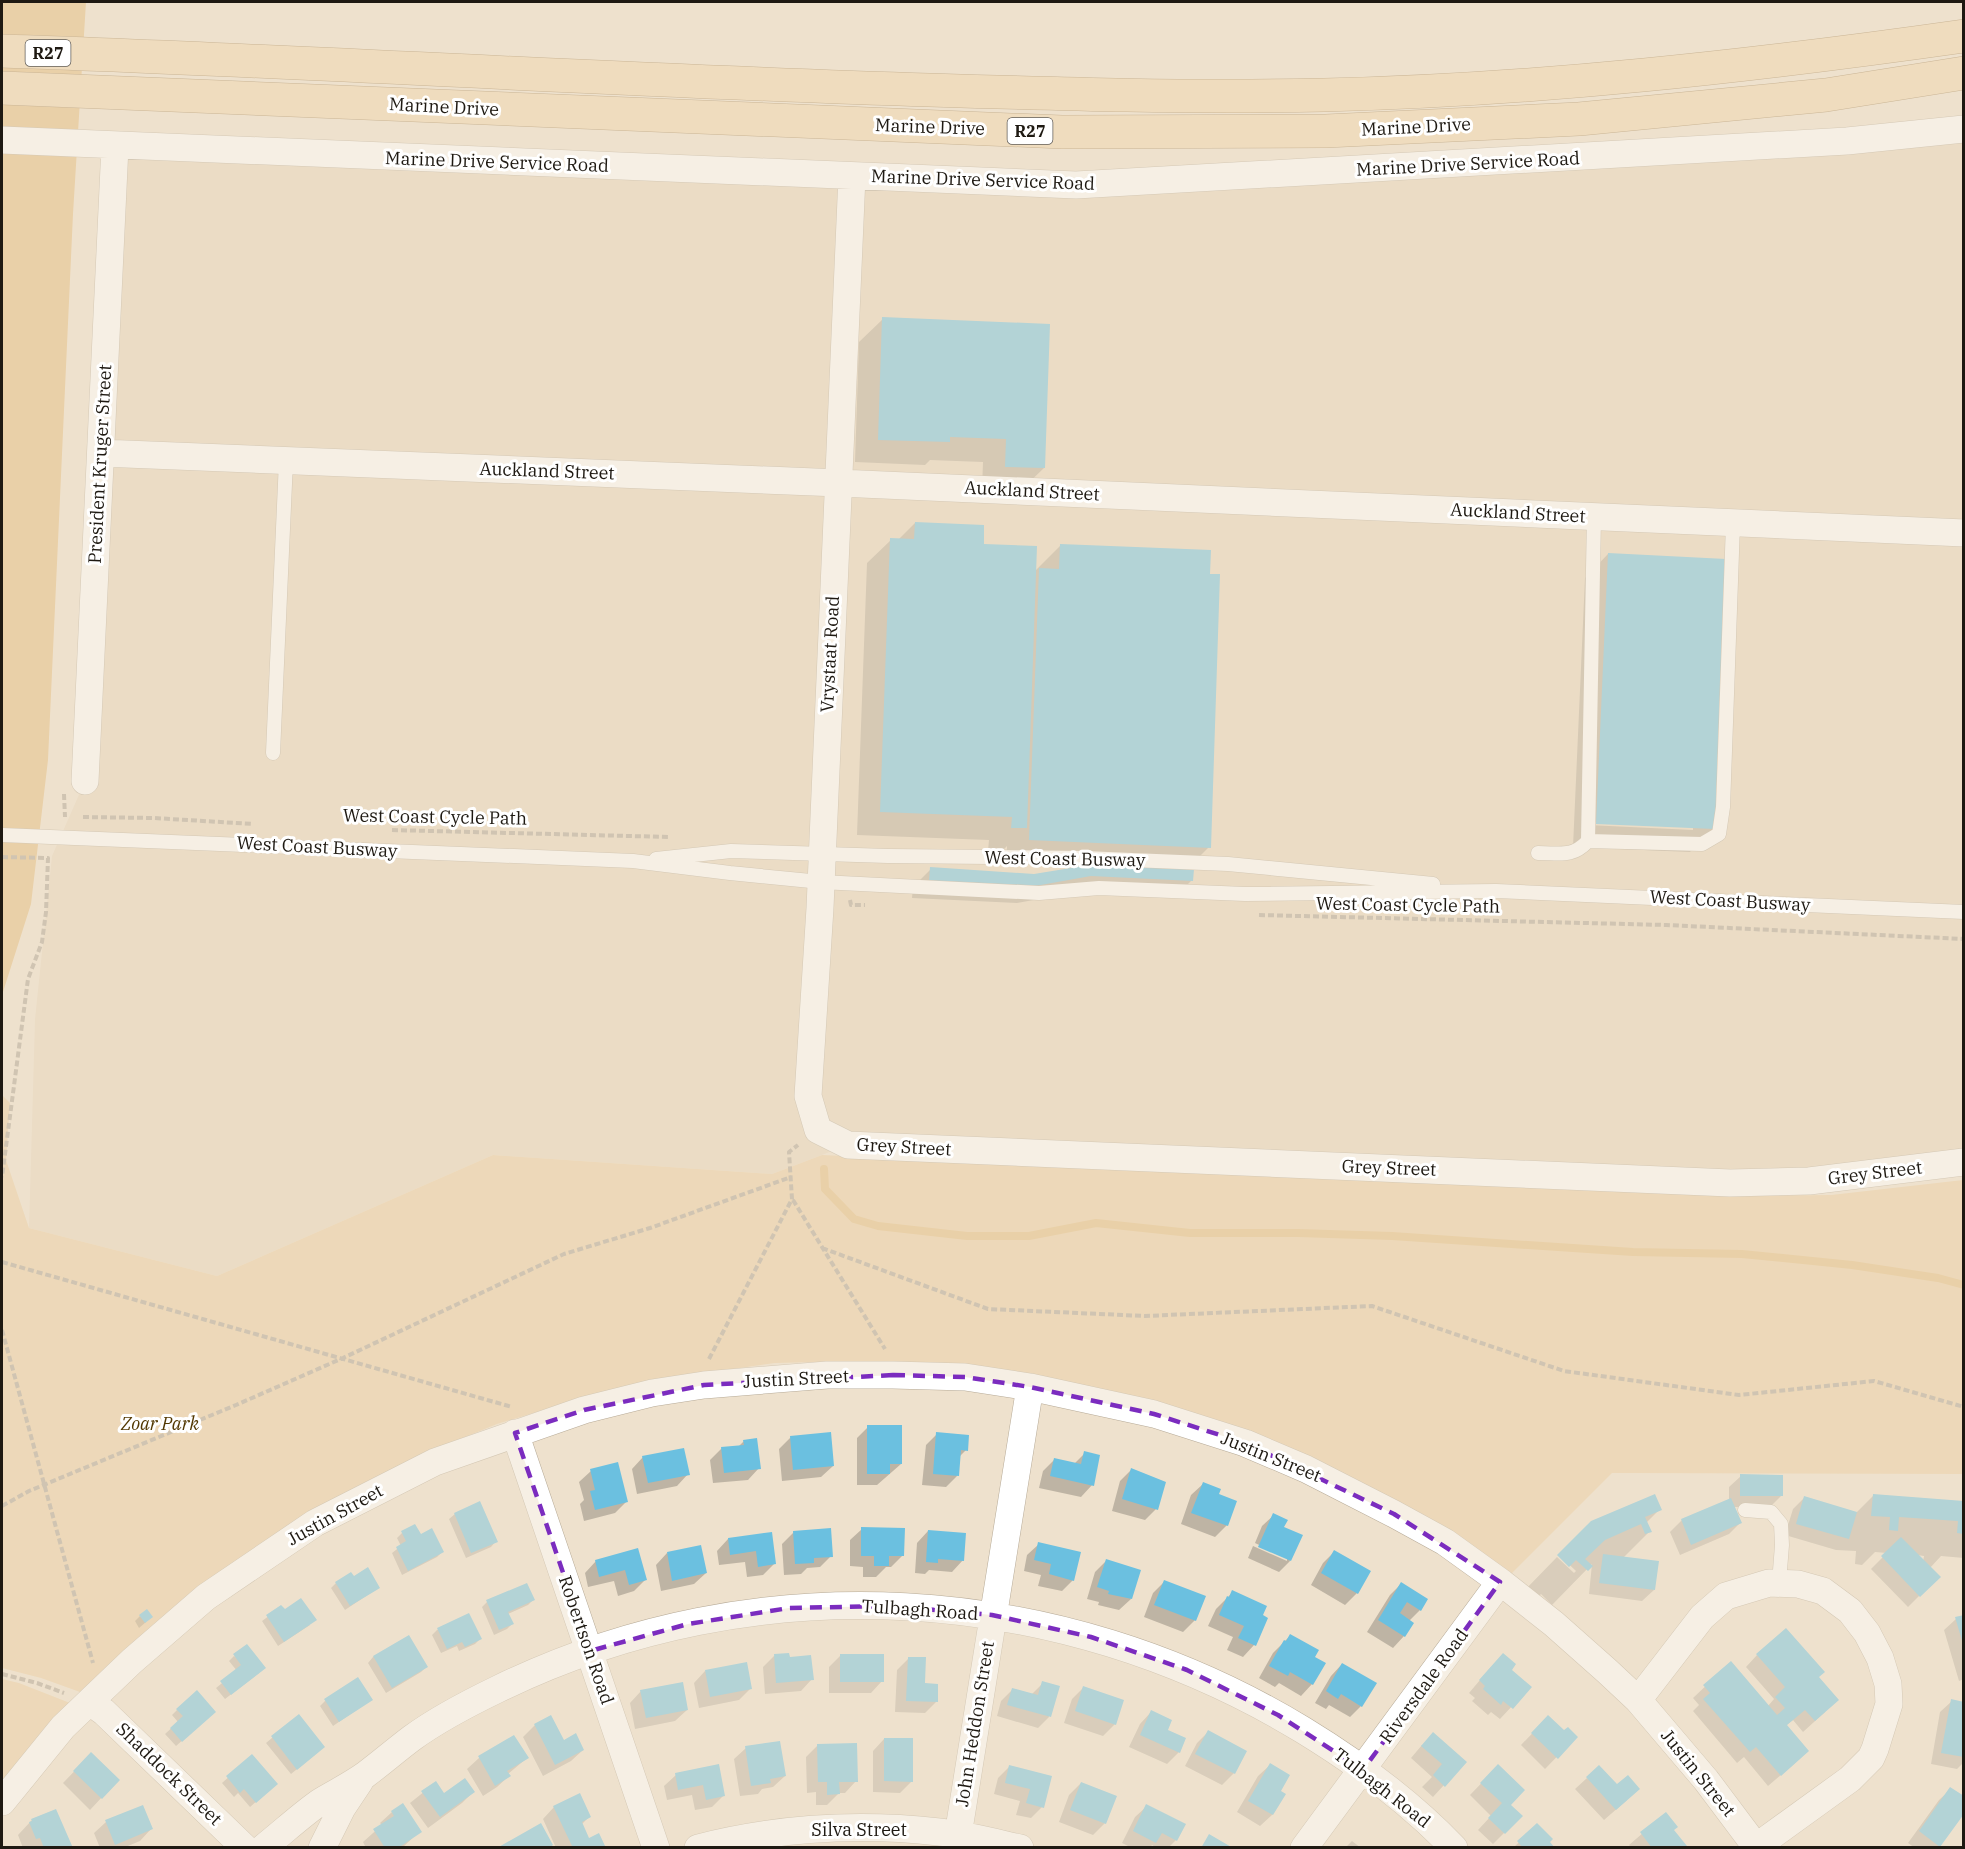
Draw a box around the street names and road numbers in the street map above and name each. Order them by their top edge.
road number: R27 [26,40,70,66]
street label: Marine Drive [389,92,500,121]
street label: Marine Drive [1360,112,1471,141]
street label: Marine Drive [875,113,985,140]
road number: R27 [1008,118,1052,144]
street label: Marine Drive Service Road [385,146,609,177]
street label: Marine Drive Service Road [1356,146,1580,181]
street label: Marine Drive Service Road [871,164,1095,195]
street label: President Kruger Street [83,364,116,564]
street label: Auckland Street [479,457,615,484]
street label: Auckland Street [964,475,1100,506]
street label: Auckland Street [1450,497,1586,528]
street label: Vrystaat Road [815,595,844,713]
street label: West Coast Cycle Path [343,803,527,830]
street label: West Coast Busway [236,831,398,862]
street label: West Coast Busway [984,846,1146,871]
street label: West Coast Busway [1649,885,1811,916]
street label: West Coast Cycle Path [1316,891,1500,918]
street label: Grey Street [856,1133,952,1160]
street label: Grey Street [1341,1154,1437,1181]
street label: Grey Street [1826,1155,1923,1190]
street label: Justin Street [742,1364,850,1393]
street label: Justin Street [1218,1426,1325,1487]
street label: Justin Street [283,1479,387,1550]
street label: Robertson Road [554,1572,619,1707]
street label: Tulbagh Road [861,1594,979,1625]
street label: Riversdale Road [1374,1624,1473,1748]
street label: John Heddon Street [950,1639,999,1808]
street label: Shaddock Street [112,1717,227,1830]
street label: Justin Street [1656,1724,1741,1821]
street label: Tulbagh Road [1329,1743,1435,1833]
street label: Silva Street [811,1818,907,1841]

